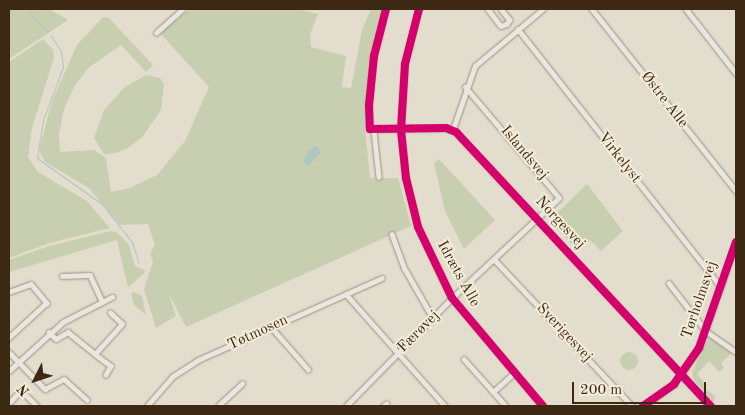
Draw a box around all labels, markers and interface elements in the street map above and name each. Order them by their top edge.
street label: Østre Alle [637,68,691,132]
street label: Islandsvej [496,122,552,184]
street label: Virkelyst [594,129,644,187]
street label: Norgesvej [531,193,589,253]
street label: Idræts Alle [432,238,484,310]
street label: Tørholmsvej [678,259,722,341]
street label: Sverigesvej [532,300,596,366]
street label: Færøvej [394,307,444,357]
street label: Tøtmosen [225,311,291,355]
north arrow [10,355,60,405]
scale bar [575,372,709,404]
text: N [15,381,32,398]
text: 200 m [580,383,622,398]

